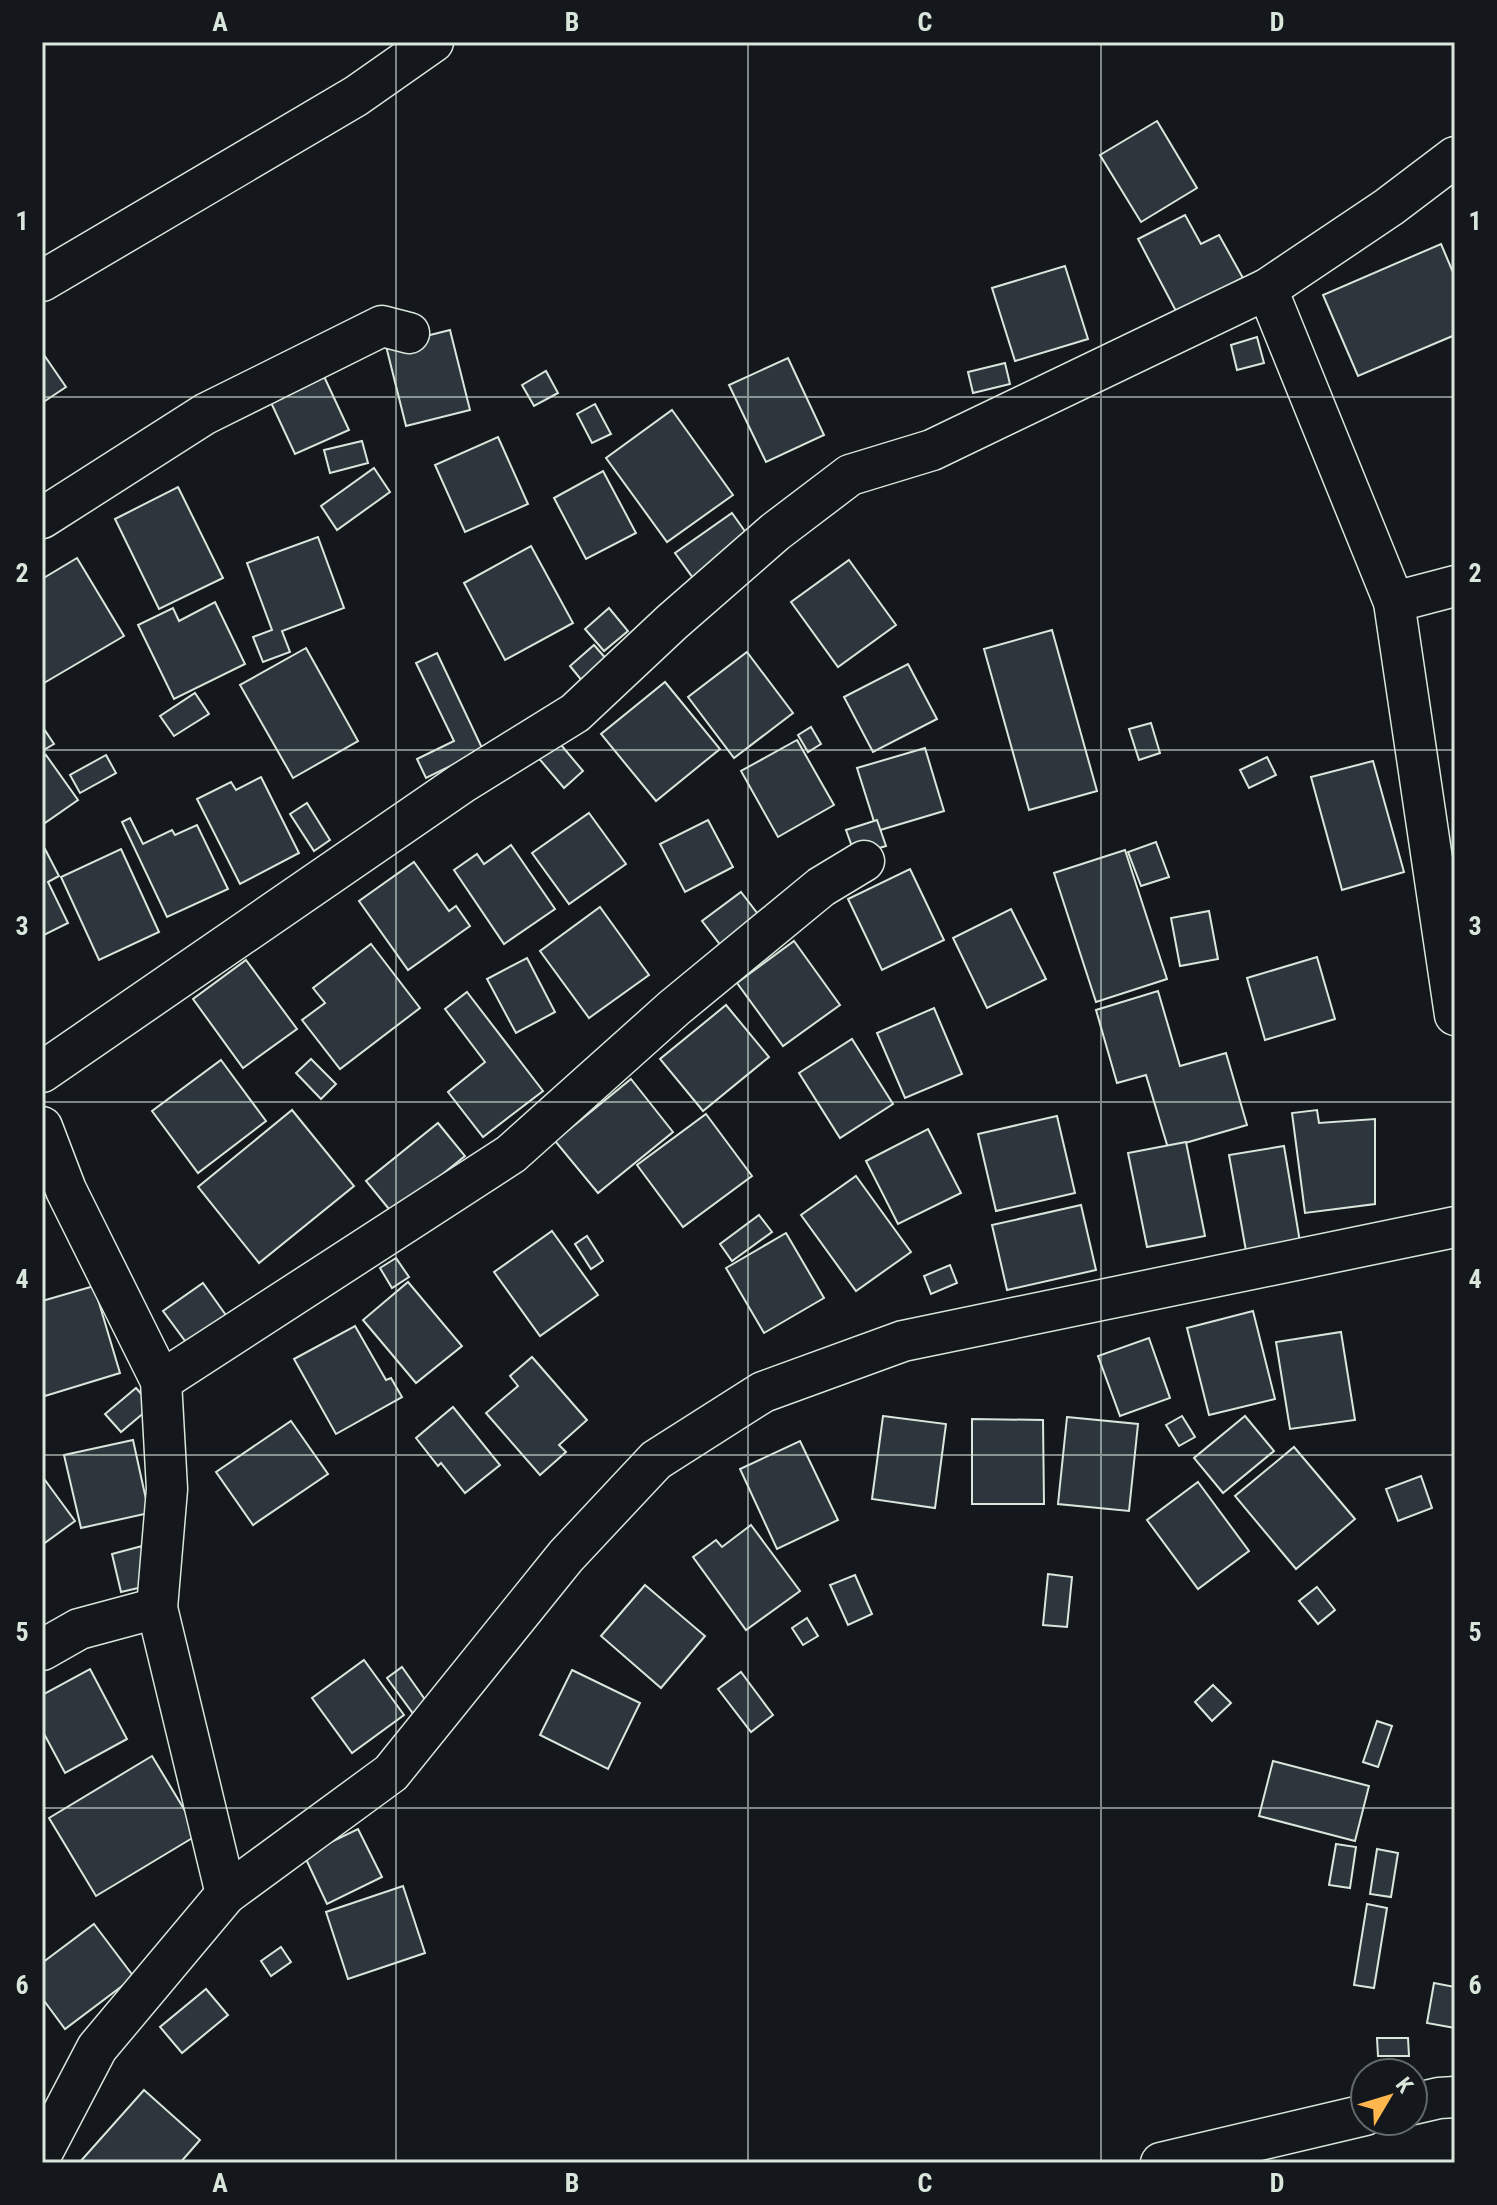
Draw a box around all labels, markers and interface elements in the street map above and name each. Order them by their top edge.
text: A [212,7,228,37]
text: B [565,7,579,37]
text: C [918,7,933,37]
text: D [1270,7,1284,37]
text: 1 [15,206,29,236]
text: 1 [1468,206,1482,236]
text: 2 [15,558,29,588]
text: 2 [1468,558,1482,588]
text: 3 [15,911,29,941]
text: 3 [1468,911,1482,941]
text: 4 [15,1264,29,1294]
text: 4 [1468,1264,1482,1294]
text: 5 [15,1617,29,1647]
text: 5 [1468,1617,1482,1647]
text: 6 [15,1970,29,2000]
text: 6 [1468,1970,1482,2000]
north arrow [1349,2057,1429,2137]
text: K [1391,2073,1418,2098]
text: A [212,2168,228,2198]
text: B [565,2168,579,2198]
text: C [918,2168,933,2198]
text: D [1270,2168,1284,2198]

